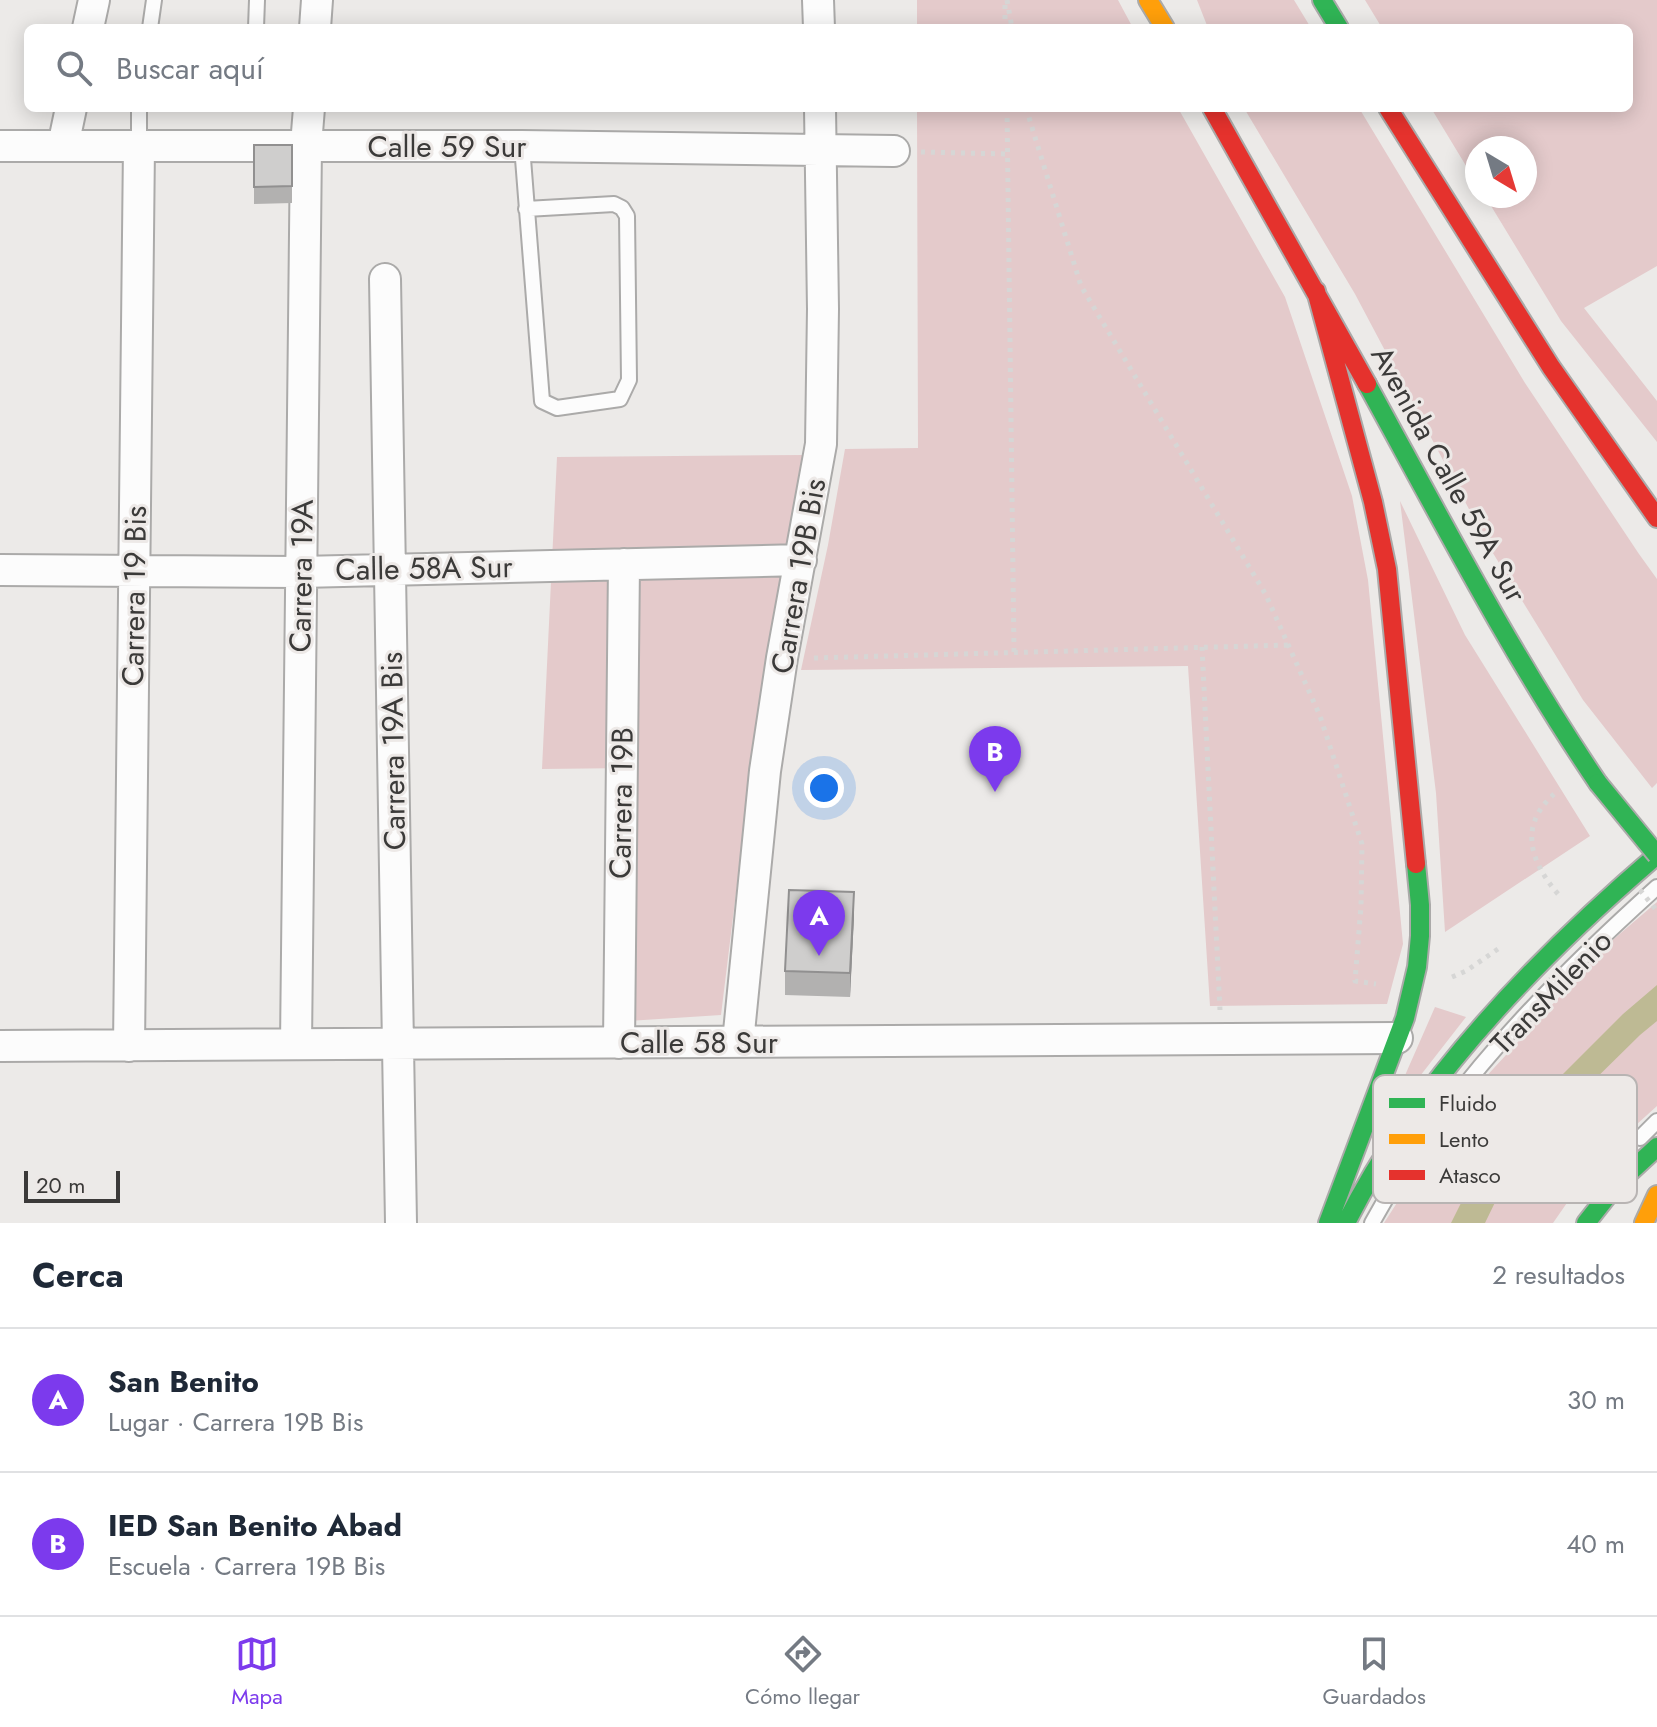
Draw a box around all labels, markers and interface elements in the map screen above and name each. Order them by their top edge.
search box [24,24,1633,112]
icon: search [52,46,96,90]
text: Buscar aquí [116,47,264,90]
street label: Calle 59 Sur [368,125,527,168]
north arrow [1465,136,1537,208]
street label: Avenida Calle 59A Sur [1361,338,1538,611]
street label: Carrera 19B Bis [760,475,836,677]
street label: Carrera 19A [278,499,324,653]
street label: Carrera 19 Bis [111,505,157,687]
street label: Calle 58A Sur [335,545,514,591]
street label: Carrera 19A Bis [370,651,416,851]
pin: B [969,726,1021,792]
street label: Carrera 19B [598,727,644,879]
your location [804,768,844,808]
pin: A [793,890,845,956]
street label: TransMilenio [1480,920,1622,1064]
street label: Calle 58 Sur [620,1021,779,1064]
legend [1373,1075,1637,1203]
text: Fluido [1439,1087,1497,1119]
text: Lento [1439,1123,1489,1155]
text: Atasco [1439,1159,1501,1191]
scale bar [24,1167,120,1203]
text: 20 m [36,1169,85,1201]
text: Cerca [32,1251,124,1300]
text: 2 resultados [1492,1256,1625,1294]
text: San Benito [108,1360,259,1403]
text: A [48,1381,68,1419]
text: 30 m [1567,1381,1625,1419]
text: Lugar · Carrera 19B Bis [108,1403,364,1441]
text: IED San Benito Abad [108,1504,402,1547]
text: B [49,1525,67,1563]
text: 40 m [1566,1525,1625,1563]
text: Escuela · Carrera 19B Bis [108,1547,385,1585]
tab: Mapa [231,1632,283,1712]
tab: Cómo llegar [745,1632,860,1712]
tab: Guardados [1322,1632,1426,1712]

